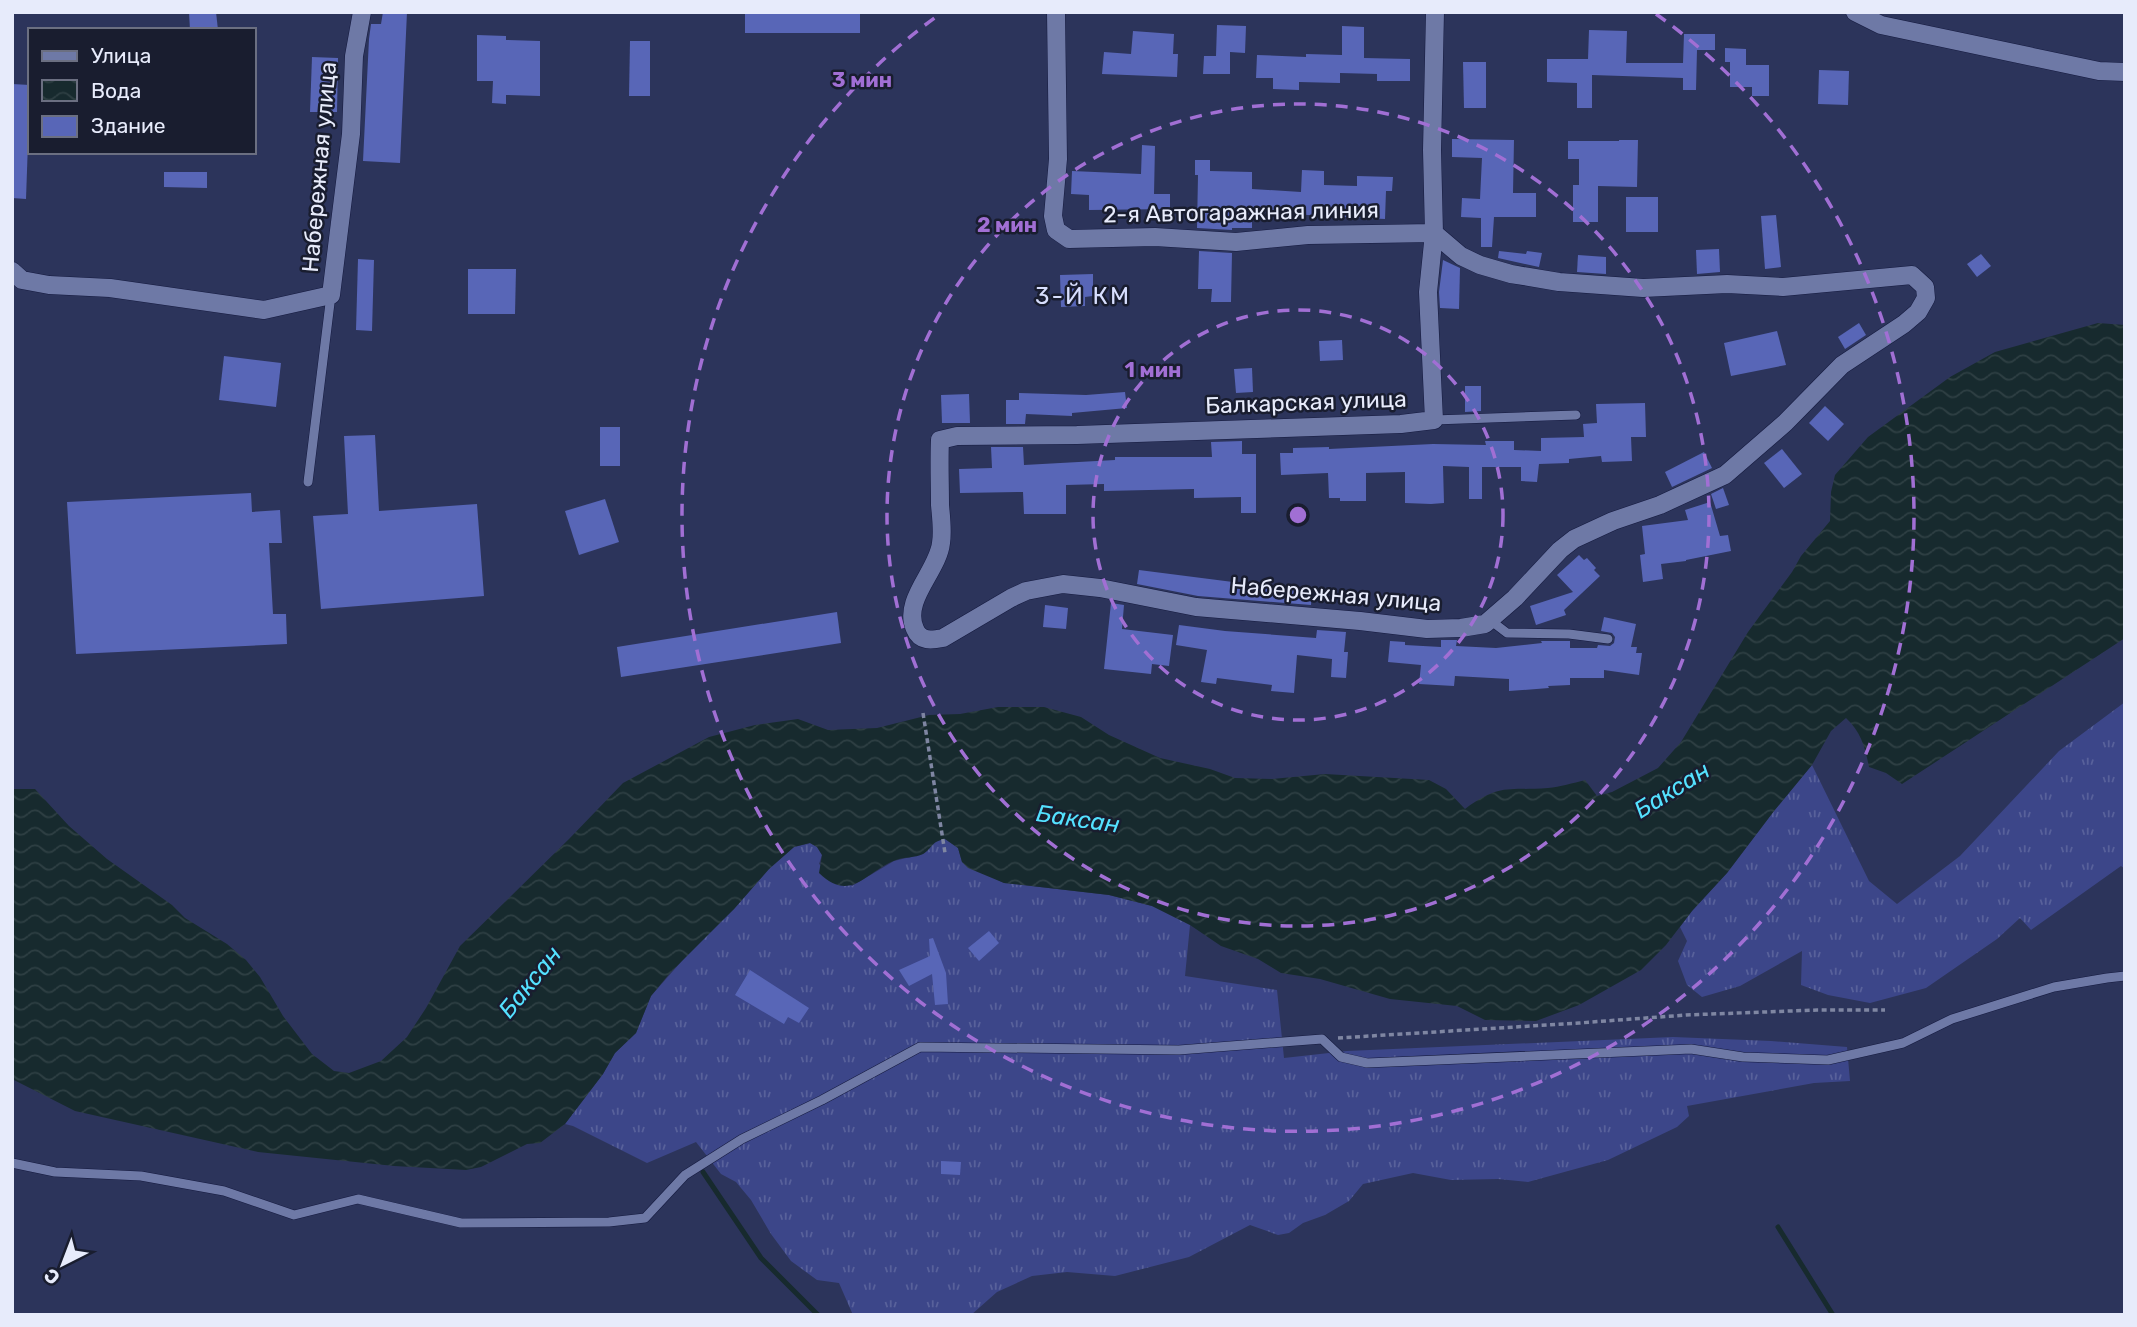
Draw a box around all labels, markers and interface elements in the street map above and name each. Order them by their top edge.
legend [28,28,256,154]
text: Улица [91,43,151,68]
street label: Набережная улица [296,61,342,273]
text: 3 мин [832,67,892,92]
text: Вода [91,78,141,103]
text: Здание [91,113,166,138]
street label: 2-я Автогаражная линия [1103,196,1379,228]
text: 2 мин [977,212,1037,237]
district label: 3-Й КМ [1035,282,1131,310]
text: 1 мин [1125,357,1181,382]
street label: Балкарская улица [1205,384,1407,420]
centre of rings [1286,503,1310,527]
street label: Набережная улица [1230,571,1442,617]
water label: Баксан [1629,756,1715,824]
water label: Баксан [1035,799,1122,839]
water label: Баксан [493,940,567,1023]
north arrow [28,1229,98,1299]
text: С [39,1263,65,1289]

